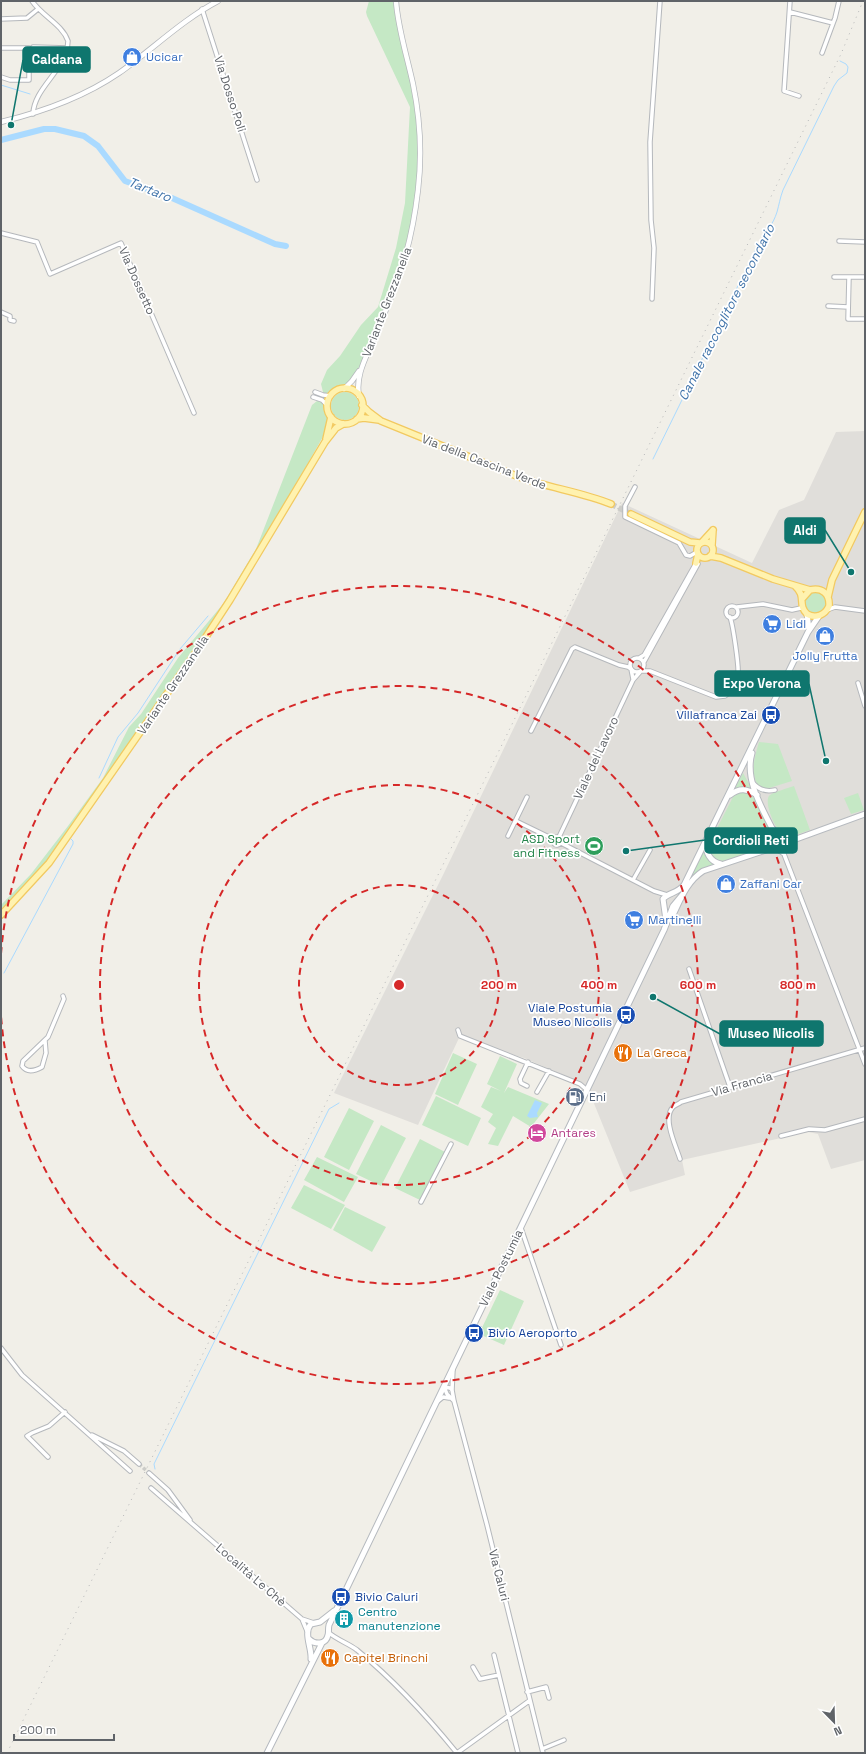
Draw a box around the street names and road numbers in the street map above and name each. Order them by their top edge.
street label: Via Dosso Poli [210,54,250,134]
street label: Via Dossetto [115,245,159,317]
street label: Variante Grezzanella [359,245,415,359]
street label: Via della Cascina Verde [419,431,549,493]
street label: Variante Grezzanella [134,632,212,738]
street label: Viale del Lavoro [570,714,622,802]
street label: Via Francia [710,1068,774,1100]
street label: Viale Postumia [475,1227,527,1309]
street label: Località Le Chè [212,1540,290,1610]
street label: Via Caluri [485,1547,513,1603]

